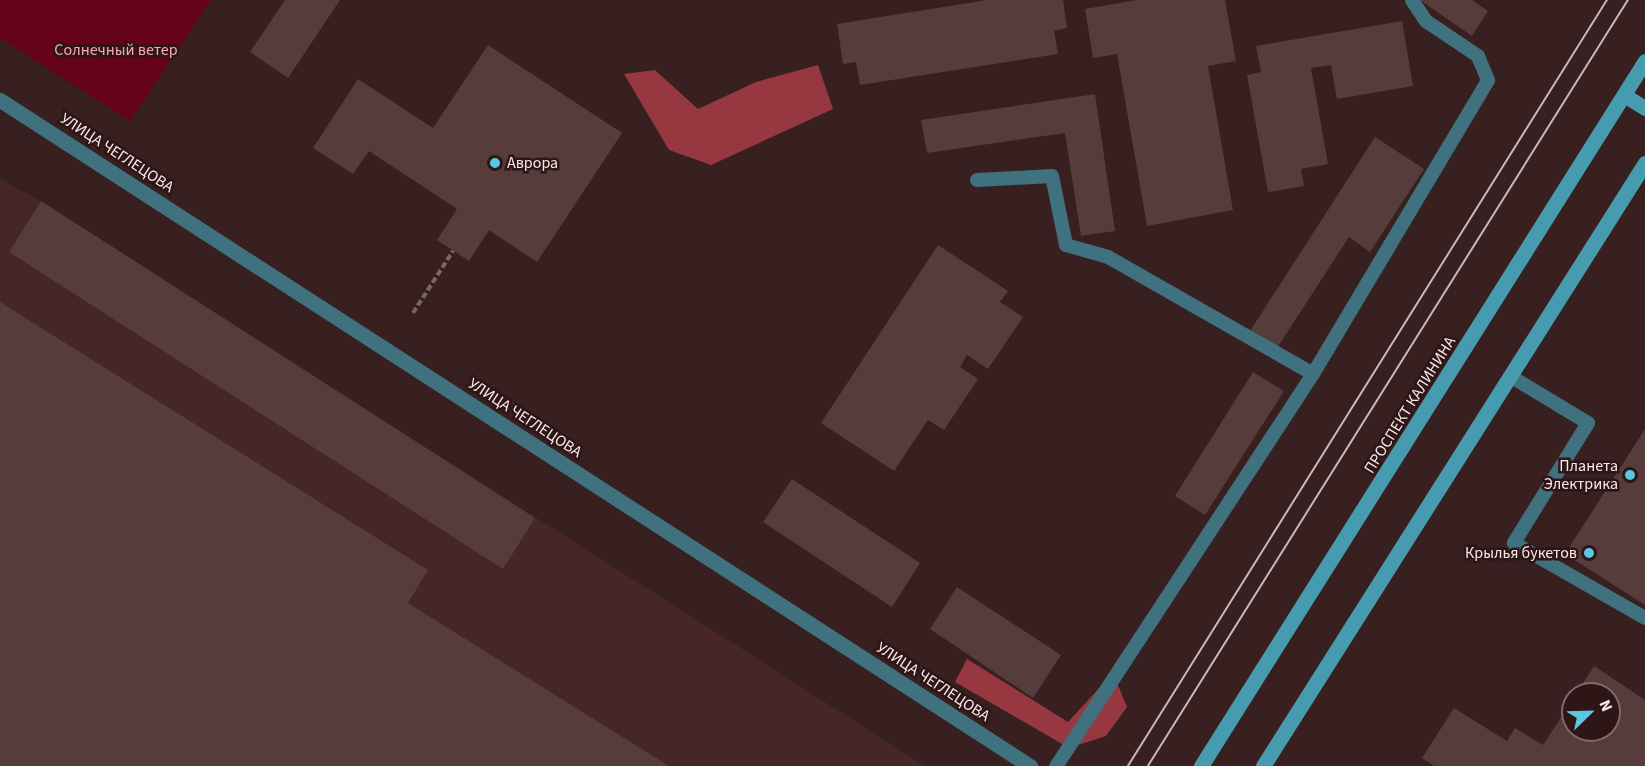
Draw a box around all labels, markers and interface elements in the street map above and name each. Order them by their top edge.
park label: Солнечный ветер [54,40,178,60]
street label: УЛИЦА ЧЕГЛЕЦОВА [57,109,177,197]
place label: Аврора [507,153,558,173]
marker: Аврора [488,156,502,170]
street label: ПРОСПЕКТ КАЛИНИНА [1360,333,1460,477]
street label: УЛИЦА ЧЕГЛЕЦОВА [465,374,585,462]
place label: Планета Электрика [1544,456,1618,494]
marker: Планета Электрика [1623,468,1637,482]
place label: Крылья букетов [1465,543,1577,563]
marker: Крылья букетов [1582,546,1596,560]
street label: УЛИЦА ЧЕГЛЕЦОВА [873,638,993,726]
north arrow [1561,682,1621,742]
text: N [1594,697,1618,715]

